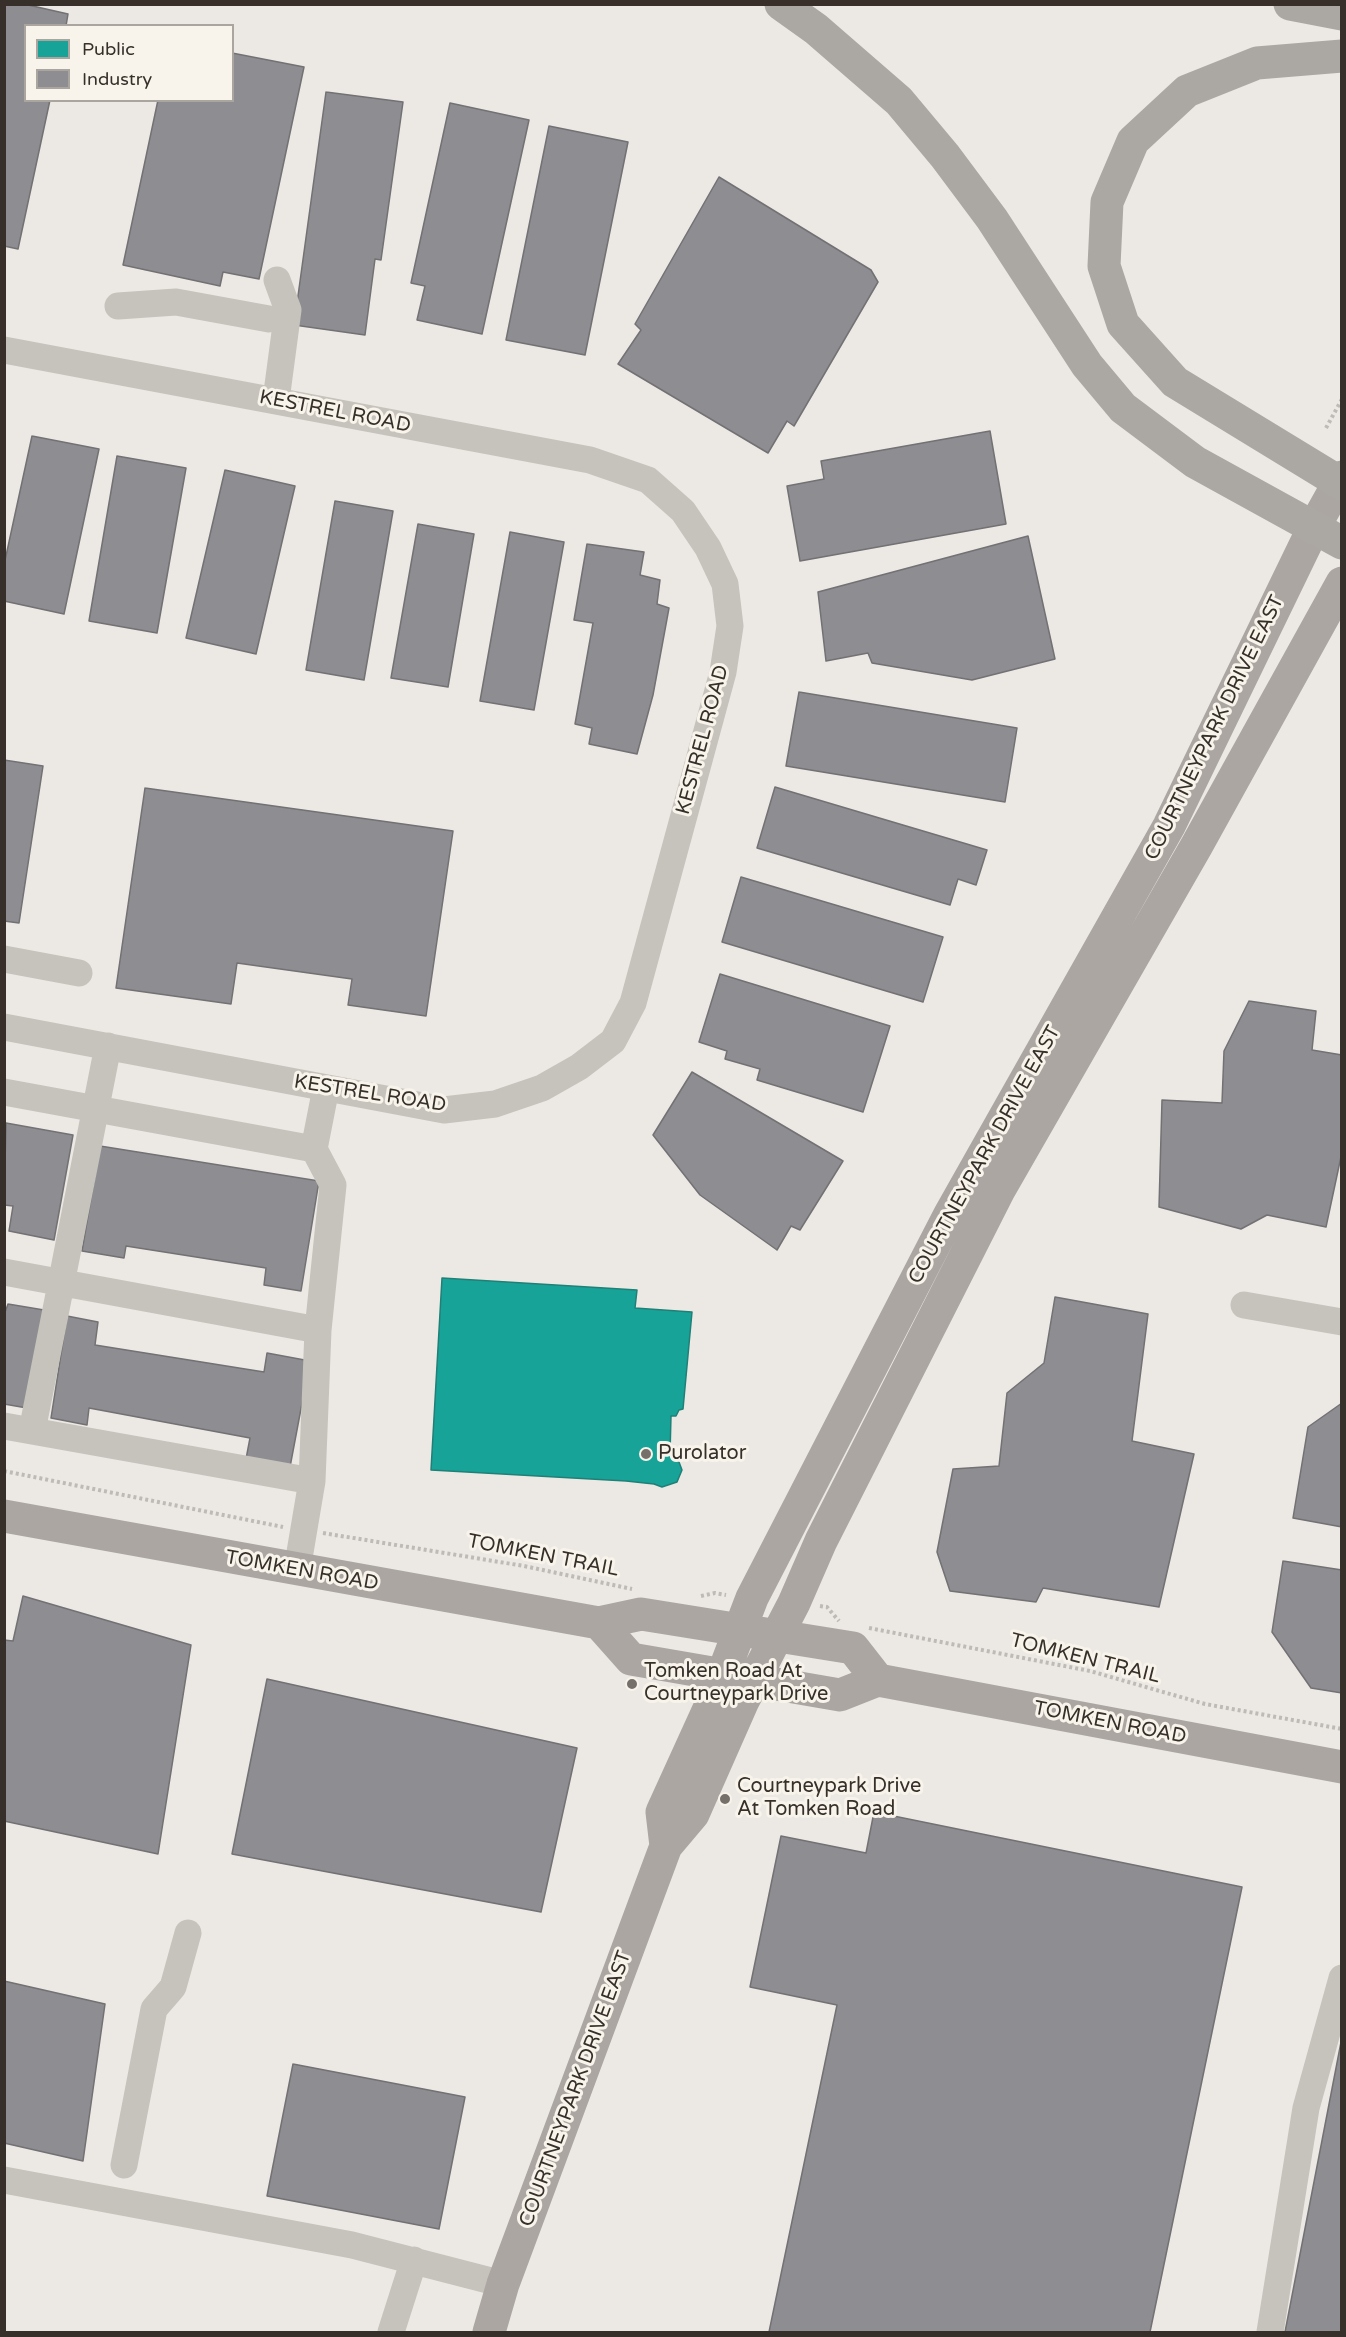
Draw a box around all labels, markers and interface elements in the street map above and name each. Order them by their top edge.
legend [24,24,234,102]
text: Public [82,38,135,60]
text: Industry [82,68,152,90]
street label: KESTREL ROAD [257,386,413,438]
street label: COURTNEYPARK DRIVE EAST [1140,592,1290,864]
street label: KESTREL ROAD [672,663,734,817]
street label: COURTNEYPARK DRIVE EAST [904,1022,1066,1288]
street label: KESTREL ROAD [292,1070,448,1118]
place label: Purolator [658,1442,746,1466]
marker: Purolator [639,1447,653,1461]
street label: TOMKEN TRAIL [465,1530,621,1582]
street label: TOMKEN ROAD [224,1546,380,1596]
street label: TOMKEN TRAIL [1008,1629,1162,1689]
place label: Tomken Road At Courtneypark Drive [644,1660,828,1707]
marker: Tomken Road At Courtneypark Drive [625,1677,639,1691]
street label: TOMKEN ROAD [1032,1696,1188,1750]
place label: Courtneypark Drive At Tomken Road [737,1775,921,1822]
marker: Courtneypark Drive At Tomken Road [718,1792,732,1806]
street label: COURTNEYPARK DRIVE EAST [515,1948,637,2230]

